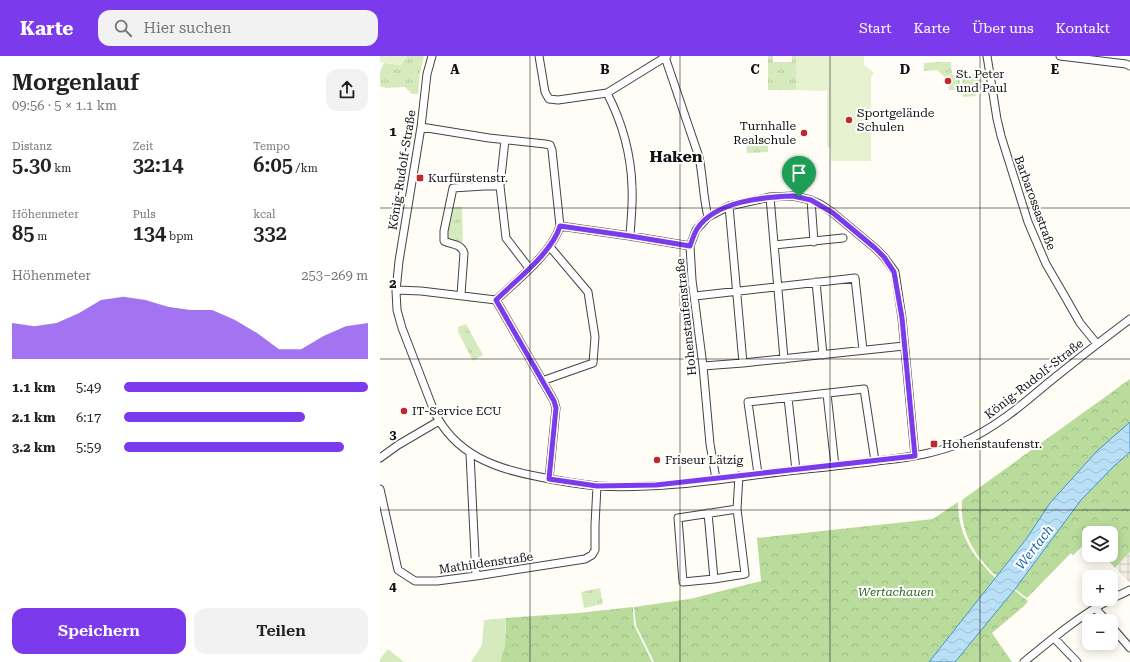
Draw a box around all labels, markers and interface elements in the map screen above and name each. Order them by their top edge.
search box [98,10,378,46]
text: Karte [20,17,74,40]
icon: search [112,17,134,39]
text: Hier suchen [144,19,231,37]
text: Start [859,20,892,36]
text: Karte [914,20,950,36]
text: Über uns [972,20,1034,36]
text: Kontakt [1056,20,1110,36]
text: A [450,62,460,77]
text: B [600,62,610,77]
text: C [750,62,760,77]
text: D [900,62,910,77]
text: E [1051,62,1059,77]
place label: St. Peter und Paul [956,67,1007,95]
button: share [326,69,368,111]
text: Morgenlauf [12,70,139,95]
marker: St. Peter und Paul [943,76,953,86]
text: 09:56 · 5 × 1.1 km [12,98,117,113]
place label: Sportgelände Schulen [857,106,935,134]
street label: König-Rudolf-Straße [386,109,418,231]
marker: Sportgelände Schulen [844,115,854,125]
place label: Turnhalle Realschule [733,119,796,147]
text: 1 [389,124,397,139]
marker: Turnhalle Realschule [799,128,809,138]
text: Distanz [12,140,52,153]
text: Zeit [133,140,153,153]
text: Tempo [253,140,290,153]
district label: Haken [649,147,703,166]
text: 5.30 [12,153,52,177]
text: 32:14 [133,153,183,177]
text: 6:05 [253,153,293,177]
street label: Barbarossastraße [1011,154,1059,252]
pin [782,156,816,197]
text: km [52,162,71,175]
text: /km [293,162,318,175]
icon: arrive [788,162,810,184]
place label: Kurfürstenstr. [428,171,508,185]
marker: Kurfürstenstr. [415,173,425,183]
text: Höhenmeter [12,208,79,221]
text: Puls [133,208,155,221]
text: kcal [253,208,275,221]
text: 85 [12,221,34,245]
text: 134 [133,221,166,245]
text: 332 [253,221,287,245]
text: m [34,230,47,243]
text: bpm [166,230,193,243]
street label: Hohenstaufenstraße [673,257,699,376]
text: Höhenmeter [12,268,91,283]
text: 253–269 m [301,268,368,283]
text: 2 [389,276,397,291]
street label: König-Rudolf-Straße [982,336,1086,422]
text: 1.1 km [12,380,55,395]
text: 5:49 [76,380,101,395]
place label: IT-Service ECU [412,404,502,418]
marker: IT-Service ECU [399,406,409,416]
text: 2.1 km [12,410,55,425]
text: 6:17 [76,410,101,425]
text: 3 [389,427,397,442]
place label: Hohenstaufenstr. [942,437,1042,451]
marker: Hohenstaufenstr. [929,439,939,449]
text: 3.2 km [12,440,55,455]
text: 5:59 [76,440,101,455]
place label: Friseur Lätzig [665,453,744,467]
marker: Friseur Lätzig [652,455,662,465]
water label: Wertach [1012,522,1056,572]
map controls [1082,526,1118,650]
button: layers [1082,526,1118,562]
street label: Mathildenstraße [438,549,534,577]
button: + [1082,570,1118,606]
text: 4 [389,579,397,594]
park label: Wertachauen [858,585,934,599]
button: Speichern [12,608,186,654]
button: Teilen [194,608,368,654]
button: − [1082,614,1118,650]

